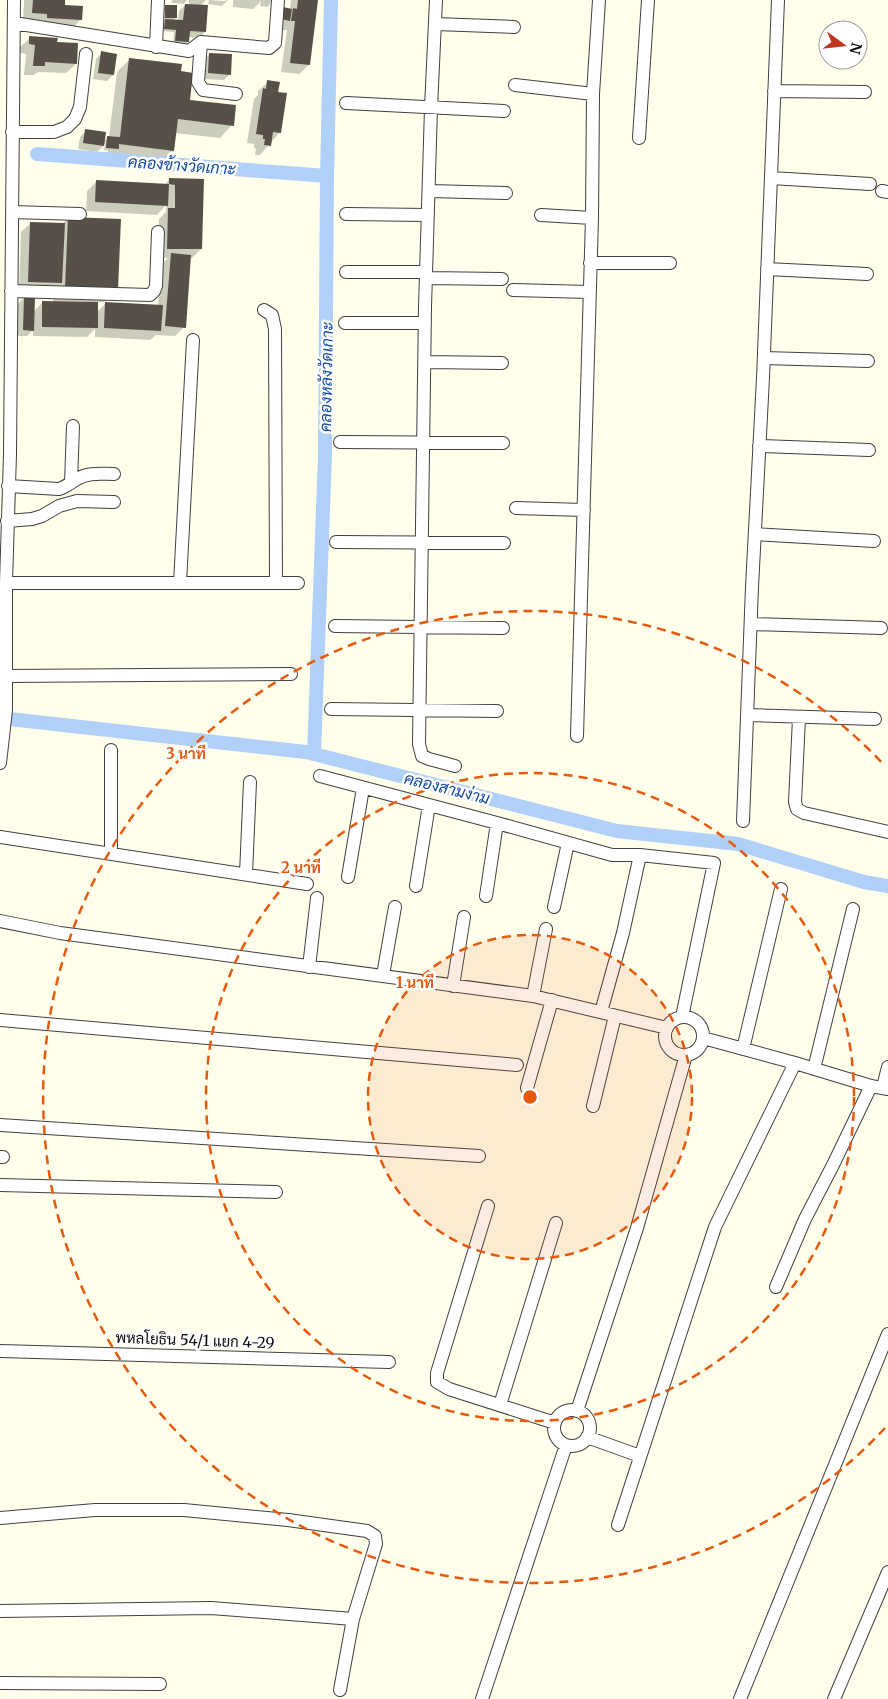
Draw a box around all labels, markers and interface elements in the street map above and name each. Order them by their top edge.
north arrow [818,20,868,70]
text: N [845,41,866,56]
water label: คลองข้างวัดเกาะ [127,150,237,179]
water label: คลองหลังวัดเกาะ [315,321,337,432]
text: 3 นาที [166,744,206,763]
water label: คลองสามง่าม [402,768,492,808]
text: 2 นาที [281,858,321,877]
text: 1 นาที [396,973,434,992]
centre of rings [521,1088,539,1106]
street label: พหลโยธิน 54/1 แยก 4-29 [115,1328,275,1352]

